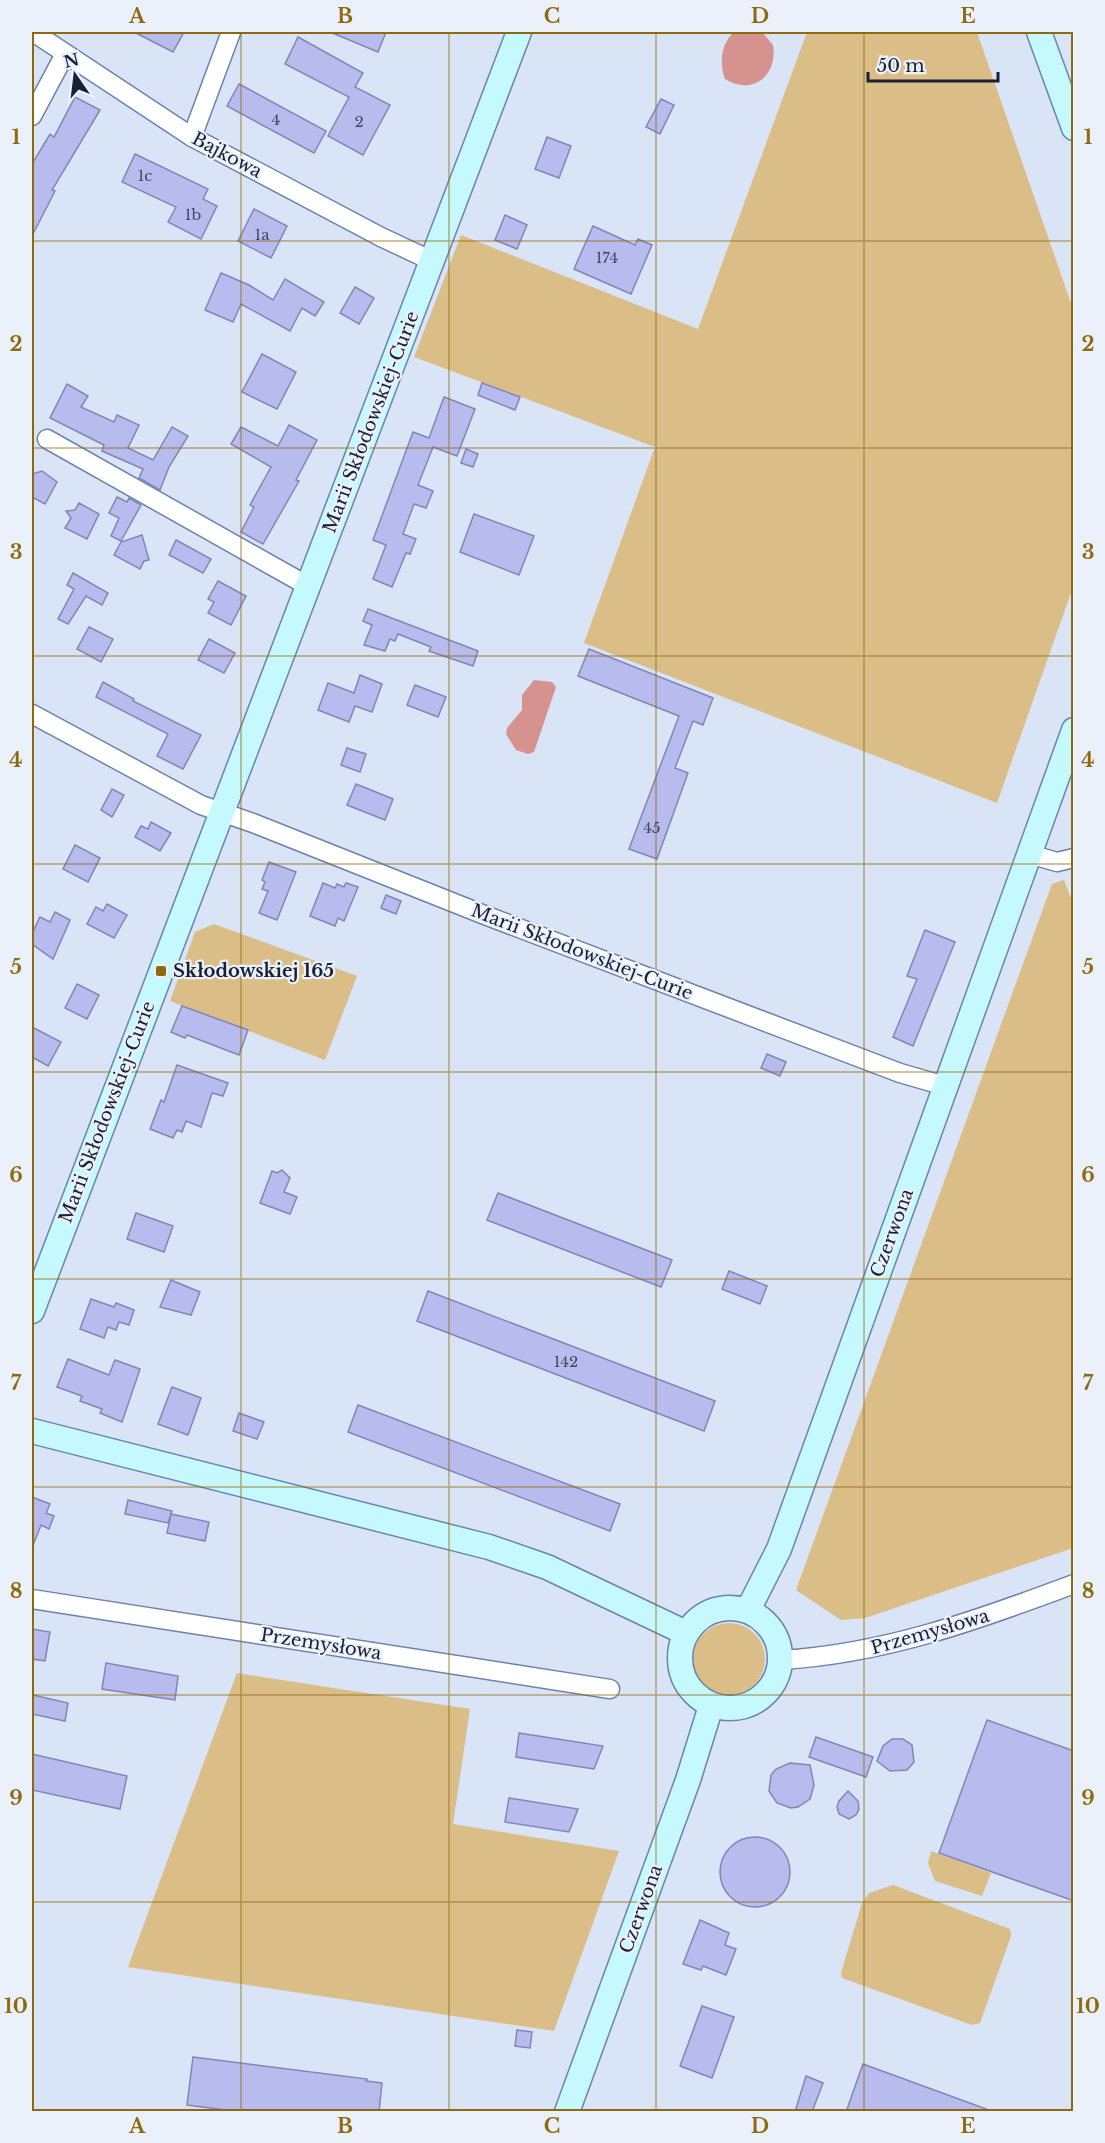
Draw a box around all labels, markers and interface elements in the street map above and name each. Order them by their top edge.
text: A [128,4,146,28]
text: B [337,4,353,28]
text: C [544,4,560,28]
text: D [751,4,769,28]
text: E [960,4,976,28]
north arrow [45,45,105,105]
scale bar [868,45,998,83]
text: N [62,49,81,72]
text: 50 m [877,55,925,77]
house number: 4 [272,110,280,129]
house number: 2 [354,112,364,131]
text: 1 [12,125,21,149]
text: 1 [1084,125,1093,149]
street label: Bajkowa [188,127,266,183]
house number: 1c [138,166,152,185]
house number: 1b [185,205,201,224]
house number: 1a [254,225,270,244]
house number: 174 [596,248,618,267]
street label: Marii Skłodowskiej-Curie [318,308,424,536]
text: 2 [9,332,23,356]
text: 2 [1081,332,1095,356]
text: 3 [10,540,22,564]
text: 3 [1082,540,1094,564]
text: 4 [9,748,23,772]
text: 4 [1081,748,1095,772]
house number: 45 [643,818,661,837]
street label: Marii Skłodowskiej-Curie [468,899,696,1005]
text: 5 [10,955,22,979]
text: 5 [1082,955,1094,979]
place label: Skłodowskiej 165 [173,960,334,982]
marker: Skłodowskiej 165 [154,964,168,978]
street label: Marii Skłodowskiej-Curie [54,998,160,1226]
text: 6 [9,1163,23,1187]
text: 6 [1081,1163,1095,1187]
street label: Czerwona [866,1186,918,1280]
house number: 142 [554,1352,578,1371]
text: 7 [11,1371,22,1395]
text: 7 [1083,1371,1094,1395]
text: 8 [10,1579,22,1603]
text: 8 [1082,1579,1094,1603]
street label: Przemysłowa [868,1605,992,1659]
street label: Przemysłowa [259,1624,383,1664]
text: 9 [9,1786,23,1810]
text: 9 [1081,1786,1095,1810]
street label: Czerwona [615,1862,667,1956]
text: 10 [4,1994,28,2018]
text: 10 [1076,1994,1100,2018]
text: A [128,2114,146,2138]
text: B [337,2114,353,2138]
text: C [544,2114,560,2138]
text: D [751,2114,769,2138]
text: E [960,2114,976,2138]

